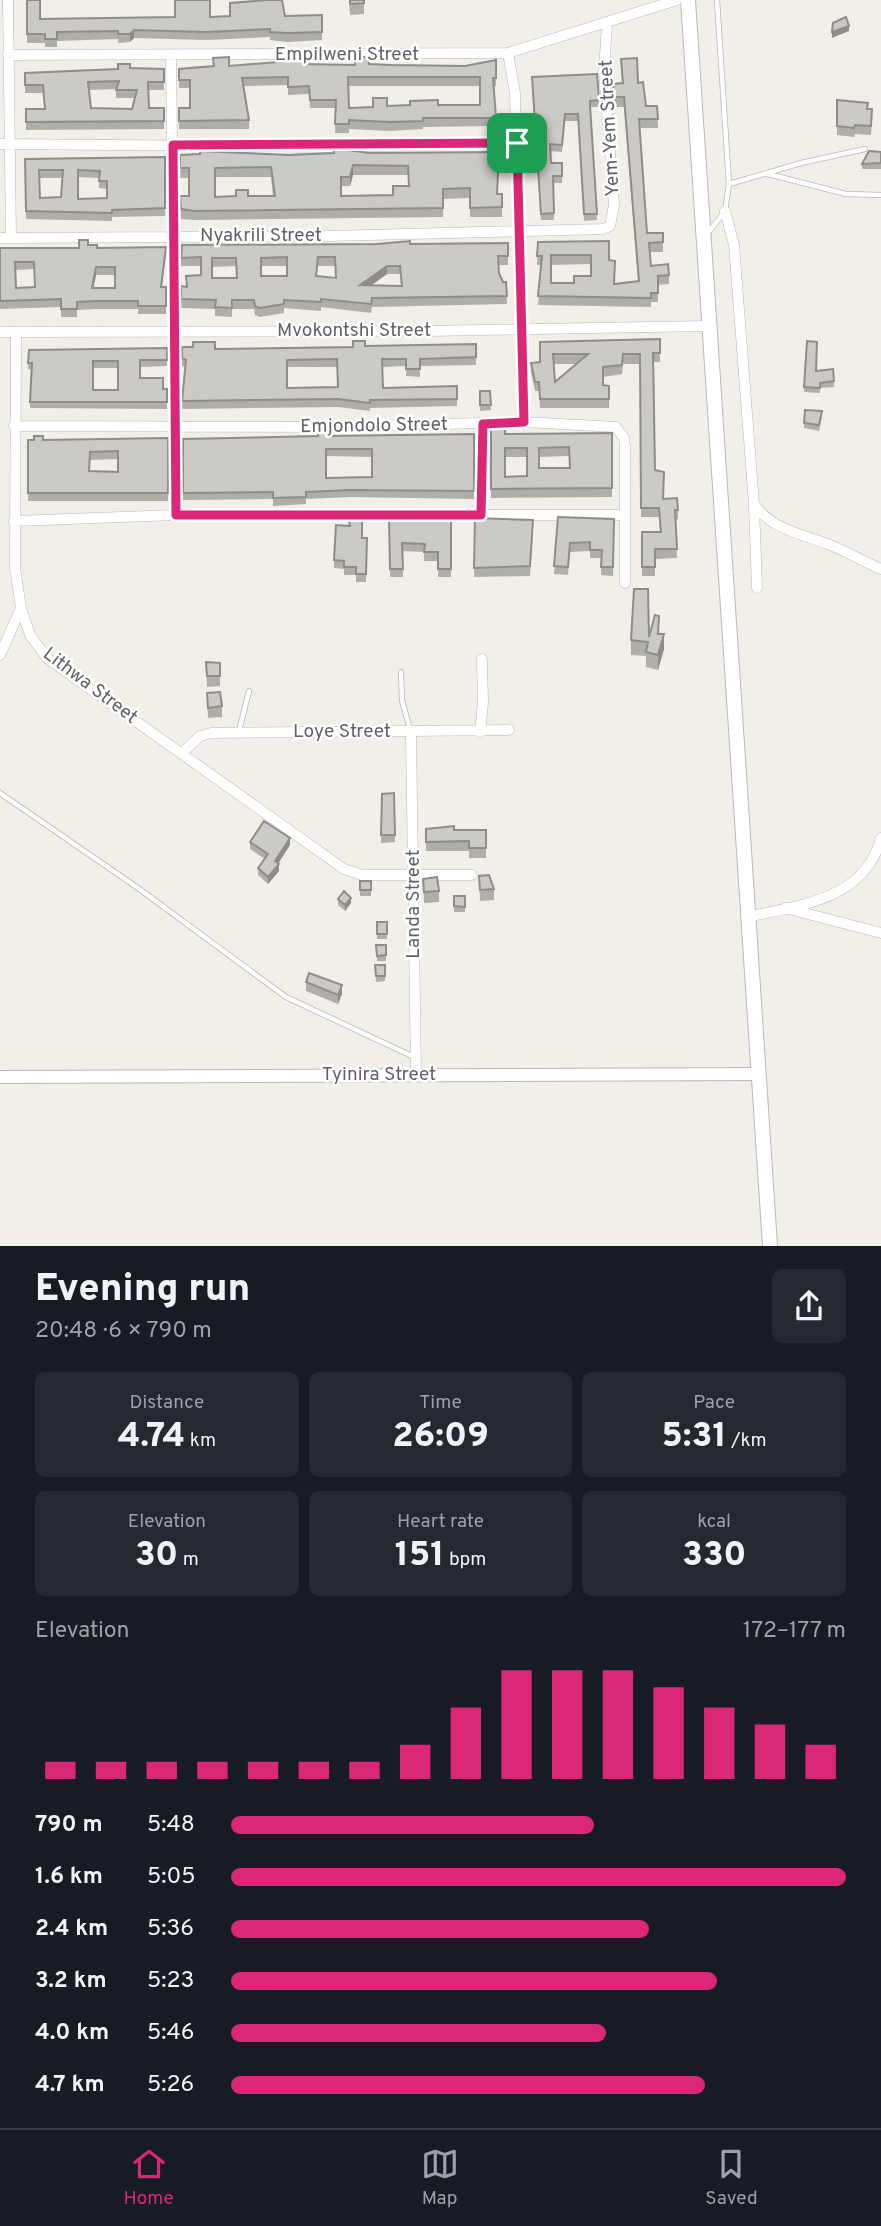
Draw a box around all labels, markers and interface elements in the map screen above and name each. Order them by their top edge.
street label: Empilweni Street [275,43,419,67]
street label: Yem-Yem Street [594,59,626,197]
pin [487,113,547,173]
icon: arrive [498,124,536,162]
street label: Nyakrili Street [200,224,322,248]
street label: Mvokontshi Street [277,319,431,343]
street label: Emjondolo Street [300,413,448,439]
street label: Lithwa Street [38,642,142,730]
street label: Loye Street [293,720,391,744]
street label: Landa Street [402,849,426,959]
street label: Tyinira Street [322,1063,436,1087]
text: Evening run [35,1266,250,1315]
button: share [772,1269,846,1343]
text: 20:48 · 6 × 790 m [35,1317,212,1346]
text: Distance [130,1391,204,1415]
text: Time [419,1391,462,1415]
text: Pace [693,1391,735,1415]
text: 4.74 [118,1415,185,1459]
text: 26:09 [392,1415,489,1459]
text: 5:31 [662,1415,727,1459]
text: km [185,1429,216,1453]
text: /km [727,1429,767,1453]
text: Elevation [128,1510,206,1534]
text: Heart rate [397,1510,484,1534]
text: kcal [697,1510,731,1534]
text: 30 [135,1534,178,1578]
text: 151 [395,1534,445,1578]
text: 330 [682,1534,746,1578]
text: m [178,1548,199,1572]
text: bpm [445,1548,486,1572]
text: Elevation [35,1617,130,1646]
text: 172–177 m [743,1617,846,1646]
text: 790 m [35,1811,103,1840]
text: 5:48 [147,1811,195,1840]
text: 1.6 km [35,1863,103,1892]
text: 5:05 [147,1863,196,1892]
text: 2.4 km [35,1915,108,1944]
text: 5:36 [147,1915,194,1944]
text: 3.2 km [35,1967,107,1996]
text: 5:23 [147,1967,194,1996]
text: 4.0 km [35,2019,109,2048]
text: 5:46 [147,2019,194,2048]
text: 4.7 km [35,2071,105,2100]
text: 5:26 [147,2071,194,2100]
tab: Home [123,2145,174,2211]
tab: Map [421,2145,459,2211]
tab: Saved [705,2145,758,2211]

